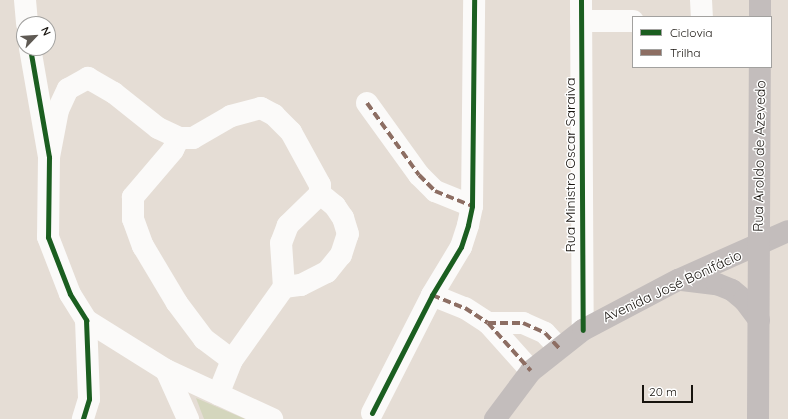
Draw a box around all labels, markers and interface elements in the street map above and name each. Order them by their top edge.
north arrow [16,16,56,56]
legend [632,16,772,68]
text: N [38,25,54,38]
text: Ciclovia [670,25,713,40]
text: Trilha [670,45,701,60]
street label: Rua Ministro Oscar Saraiva [562,78,578,252]
street label: Rua Aroldo de Azevedo [749,80,769,232]
street label: Avenida José Bonifácio [600,246,744,326]
scale bar [644,377,695,403]
text: 20 m [649,384,677,399]

